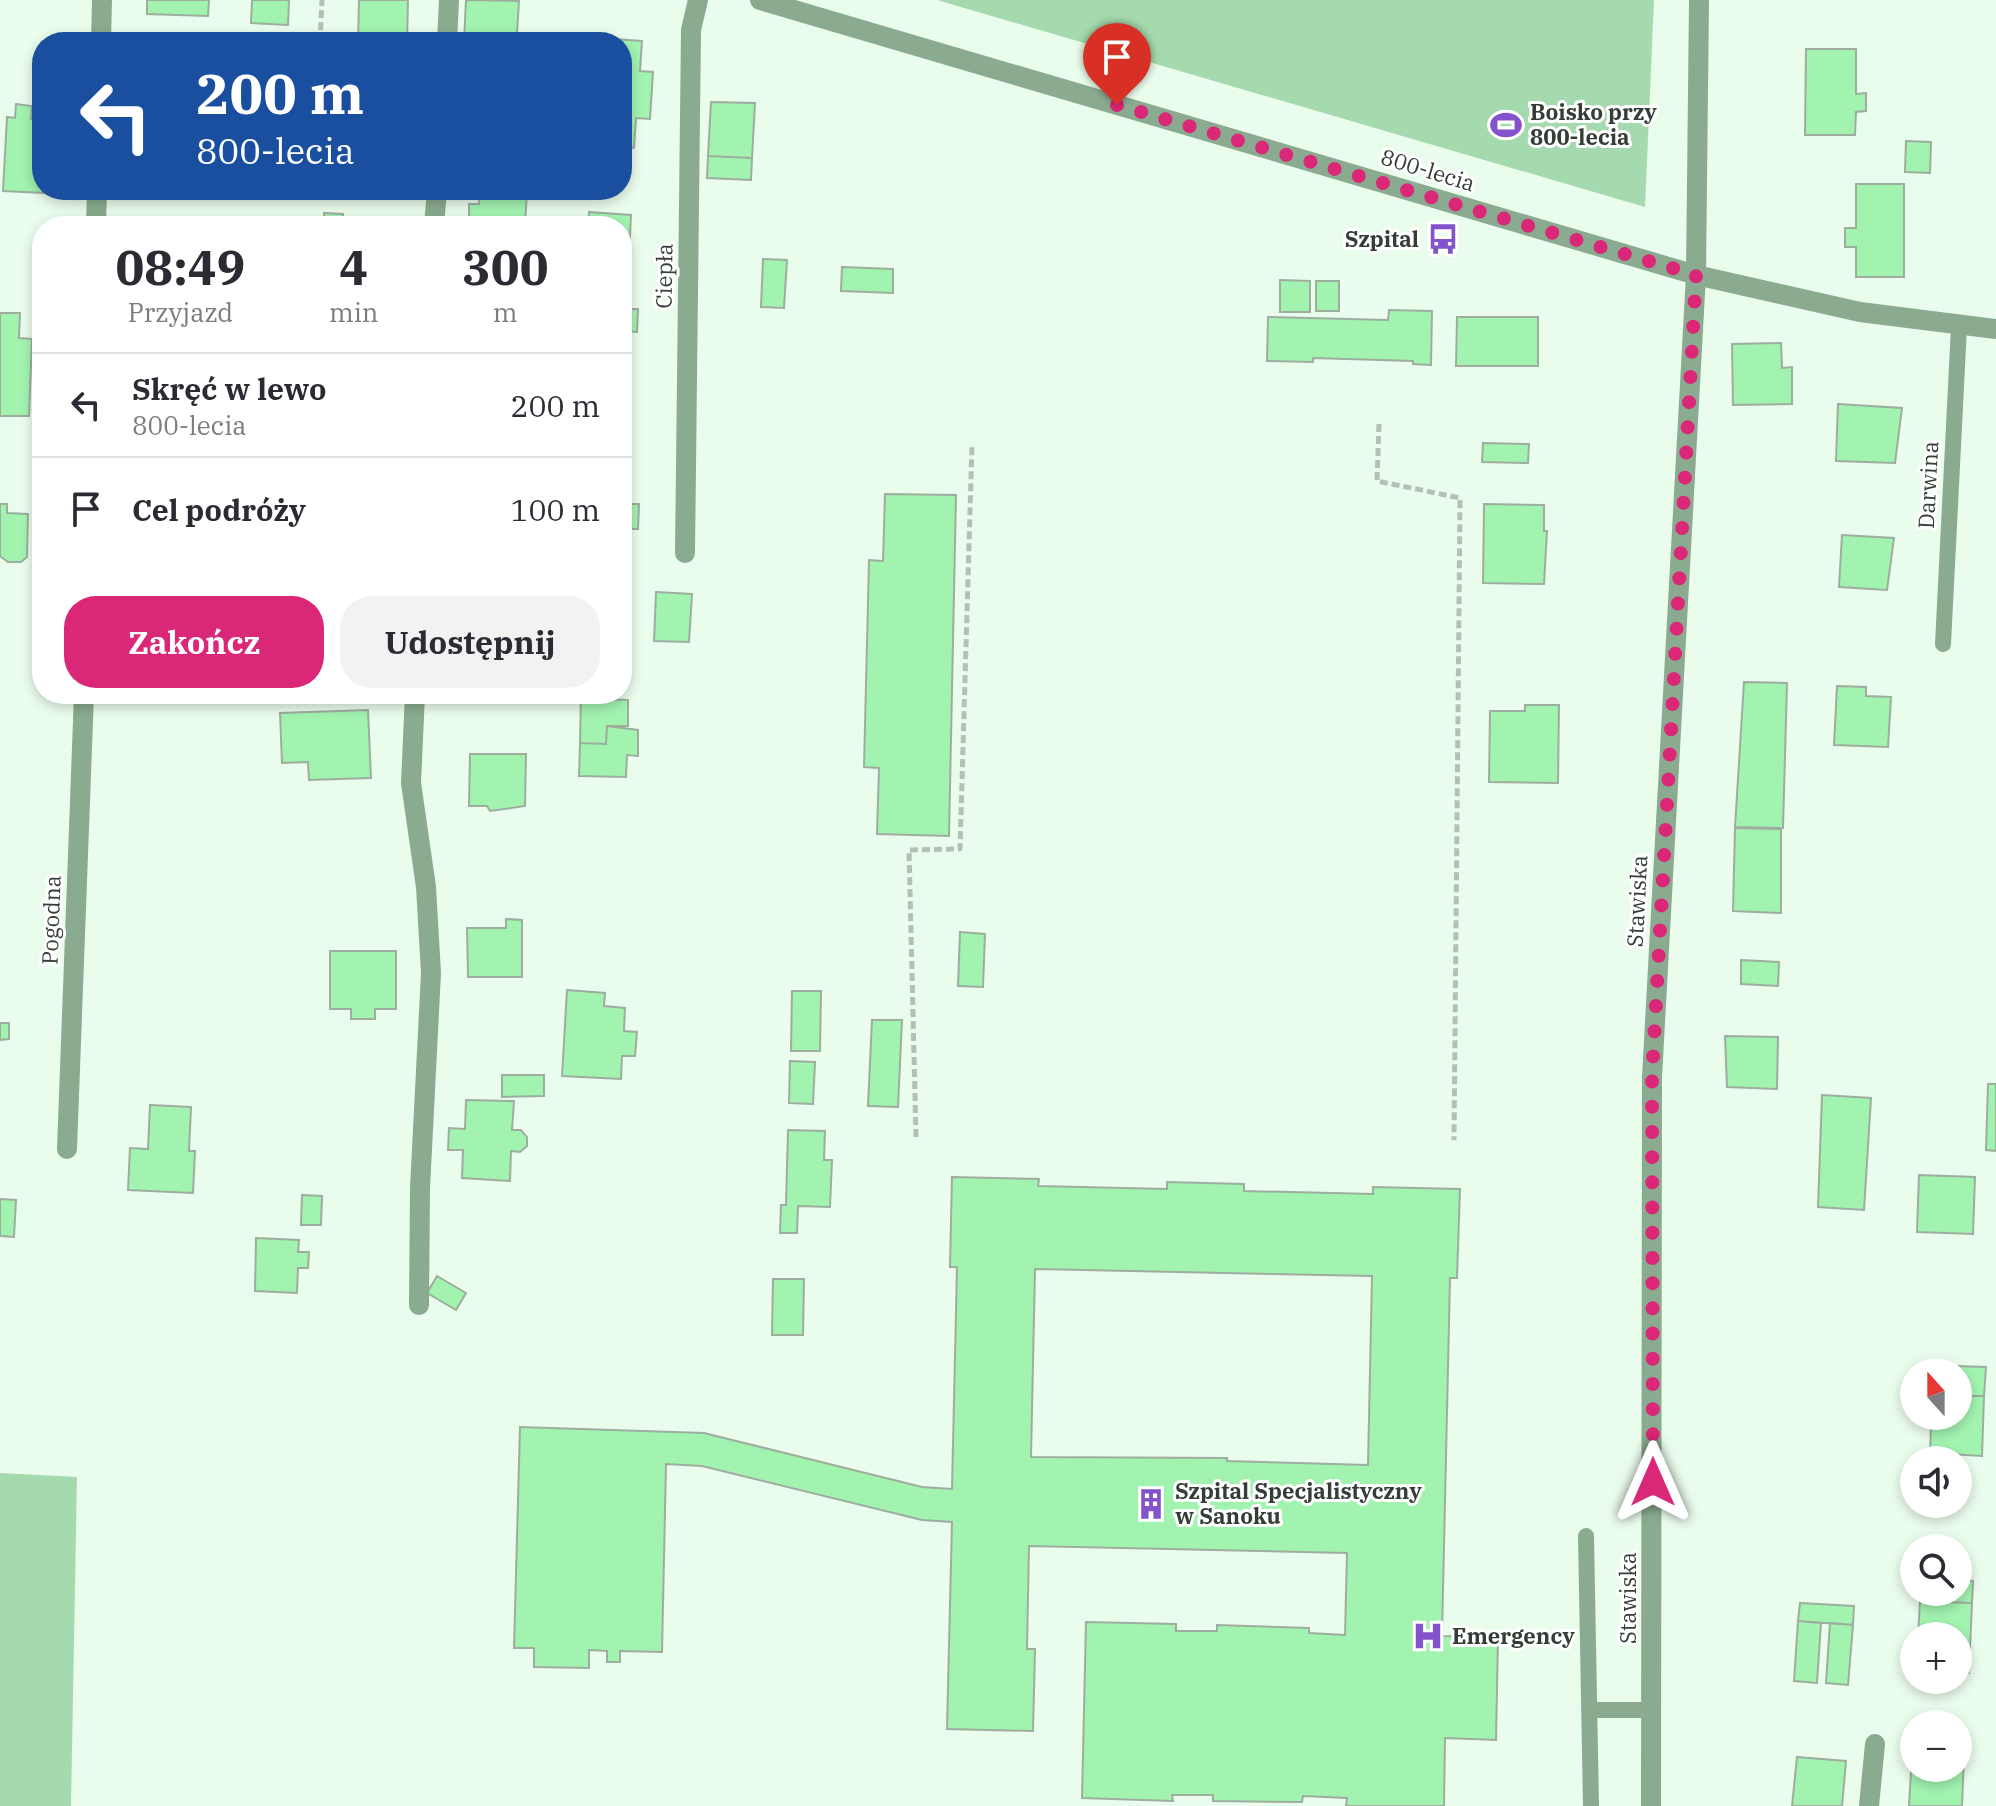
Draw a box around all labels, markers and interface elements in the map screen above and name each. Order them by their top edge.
pin [1083,23,1151,105]
icon: arrive [1095,35,1139,79]
text: 200 m [196,57,364,129]
icon: left [64,64,168,168]
place label: Boisko przy 800-lecia [1530,97,1657,151]
sports icon: Boisko przy 800-lecia [1489,108,1523,142]
text: 800-lecia [196,127,355,174]
street label: 800-lecia [1378,141,1479,198]
bus stop icon: Szpital [1426,222,1460,256]
place label: Szpital [1345,224,1419,253]
text: 08:49 [116,236,245,298]
text: 4 [339,236,368,298]
text: 300 [462,236,548,298]
street label: Ciepła [648,243,679,309]
text: Przyjazd [128,295,233,329]
text: min [329,295,378,329]
text: m [493,295,518,329]
text: Skręć w lewo [132,369,326,408]
icon: left [64,383,108,427]
text: 200 m [510,386,600,425]
text: 800-lecia [132,408,247,442]
street label: Darwina [1911,440,1944,530]
icon: arrive [64,487,108,531]
text: Cel podróży [132,490,306,529]
text: 100 m [510,490,600,529]
button: Zakończ [64,596,324,688]
button: Udostępnij [340,596,600,688]
street label: Stawiska [1620,854,1653,948]
street label: Pogodna [34,875,67,965]
north arrow [1900,1358,1972,1430]
map controls [1900,1358,1972,1782]
position arrow [1611,1440,1695,1524]
button: sound [1900,1446,1972,1518]
place label: Szpital Specjalistyczny w Sanoku [1175,1476,1422,1530]
building icon: Szpital Specjalistyczny w Sanoku [1134,1487,1168,1521]
button: search [1900,1534,1972,1606]
street label: Stawiska [1613,1552,1642,1644]
hospital icon: Emergency [1411,1619,1445,1653]
place label: Emergency [1452,1621,1575,1650]
button: + [1900,1622,1972,1694]
button: − [1900,1710,1972,1782]

